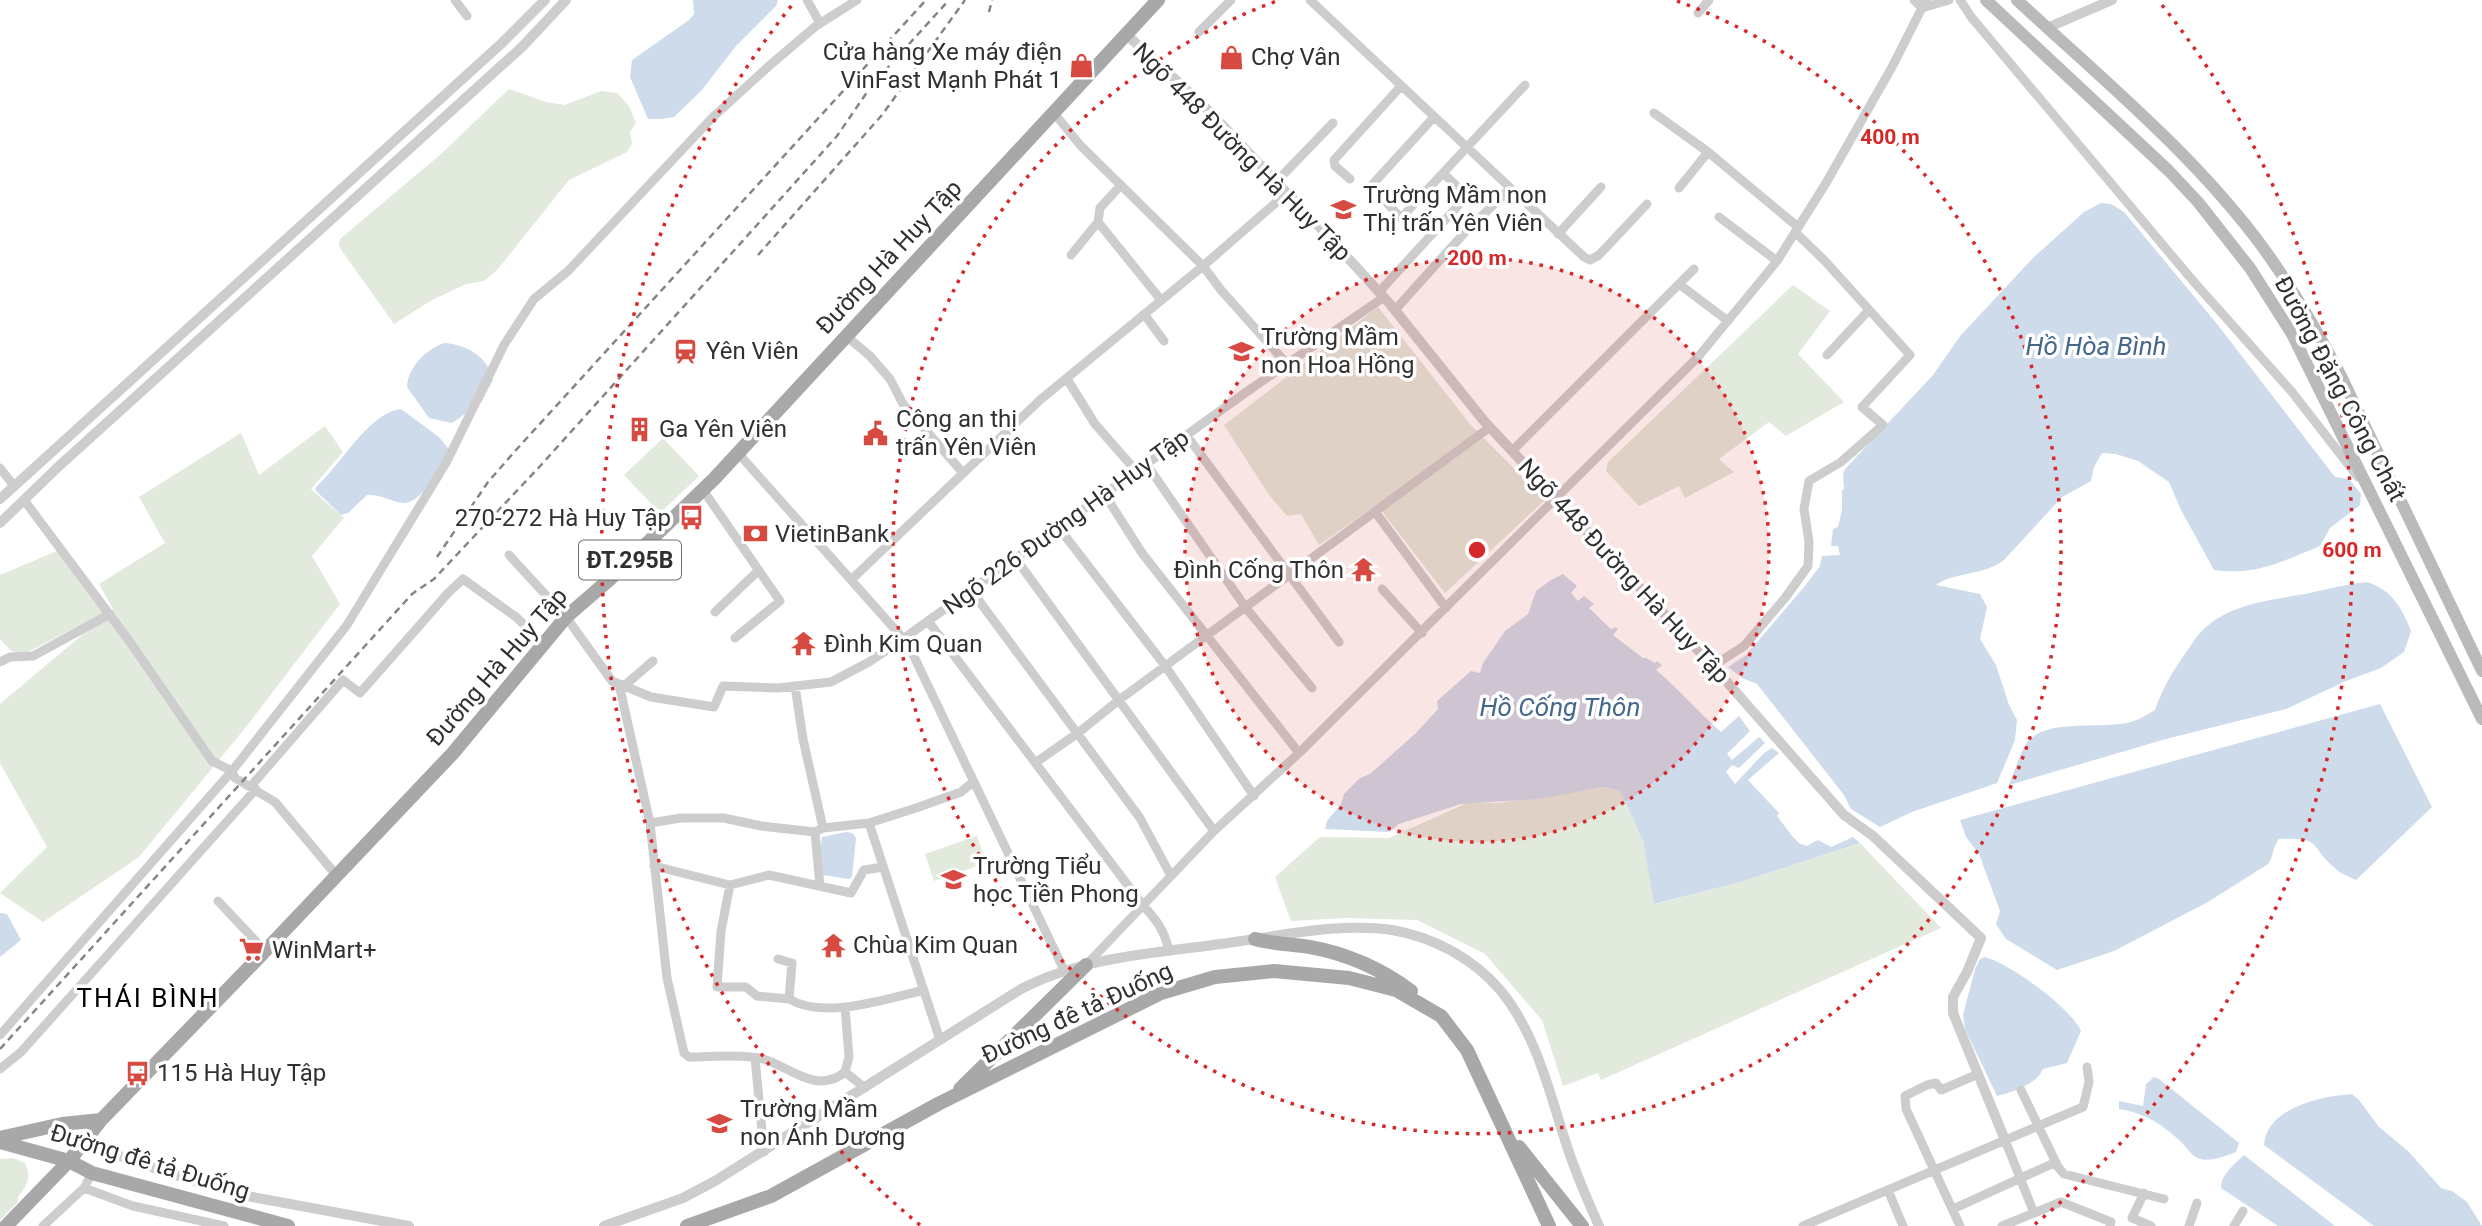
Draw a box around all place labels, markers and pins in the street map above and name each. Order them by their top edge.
place label: Cửa hàng Xe máy điện VinFast Mạnh Phát 1 [823,38,1062,94]
shop icon: Chợ Vân [1217,43,1245,71]
place label: Chợ Vân [1251,43,1341,71]
shop icon: Cửa hàng Xe máy điện VinFast Mạnh Phát 1 [1068,52,1096,80]
place label: Trường Mầm non Thị trấn Yên Viên [1363,181,1547,237]
school or university icon: Trường Mầm non Thị trấn Yên Viên [1329,195,1357,223]
place label: Trường Mầm non Hoa Hồng [1261,323,1415,379]
station icon: Yên Viên [672,337,700,365]
place label: Yên Viên [706,337,799,365]
school or university icon: Trường Mầm non Hoa Hồng [1227,337,1255,365]
place label: Công an thị trấn Yên Viên [896,405,1036,461]
building icon: Ga Yên Viên [625,415,653,443]
place label: Ga Yên Viên [659,415,787,443]
public building icon: Công an thị trấn Yên Viên [862,419,890,447]
place label: 270-272 Hà Huy Tập [455,504,671,532]
bus stop icon: 270-272 Hà Huy Tập [677,504,705,532]
bank icon: VietinBank [741,520,769,548]
place label: VietinBank [775,520,890,548]
centre of rings [1465,538,1489,562]
place label: Đình Cống Thôn [1174,556,1344,584]
temple icon: Đình Cống Thôn [1350,556,1378,584]
temple icon: Đình Kim Quan [790,630,818,658]
place label: Đình Kim Quan [824,630,982,658]
place label: Trường Tiểu học Tiền Phong [973,852,1139,908]
school or university icon: Trường Tiểu học Tiền Phong [939,866,967,894]
temple icon: Chùa Kim Quan [819,931,847,959]
place label: Chùa Kim Quan [853,931,1018,959]
supermarket icon: WinMart+ [238,936,266,964]
place label: WinMart+ [272,936,377,964]
bus stop icon: 115 Hà Huy Tập [123,1059,151,1087]
place label: 115 Hà Huy Tập [157,1059,326,1087]
place label: Trường Mầm non Ánh Dương [740,1095,905,1151]
school or university icon: Trường Mầm non Ánh Dương [706,1109,734,1137]

